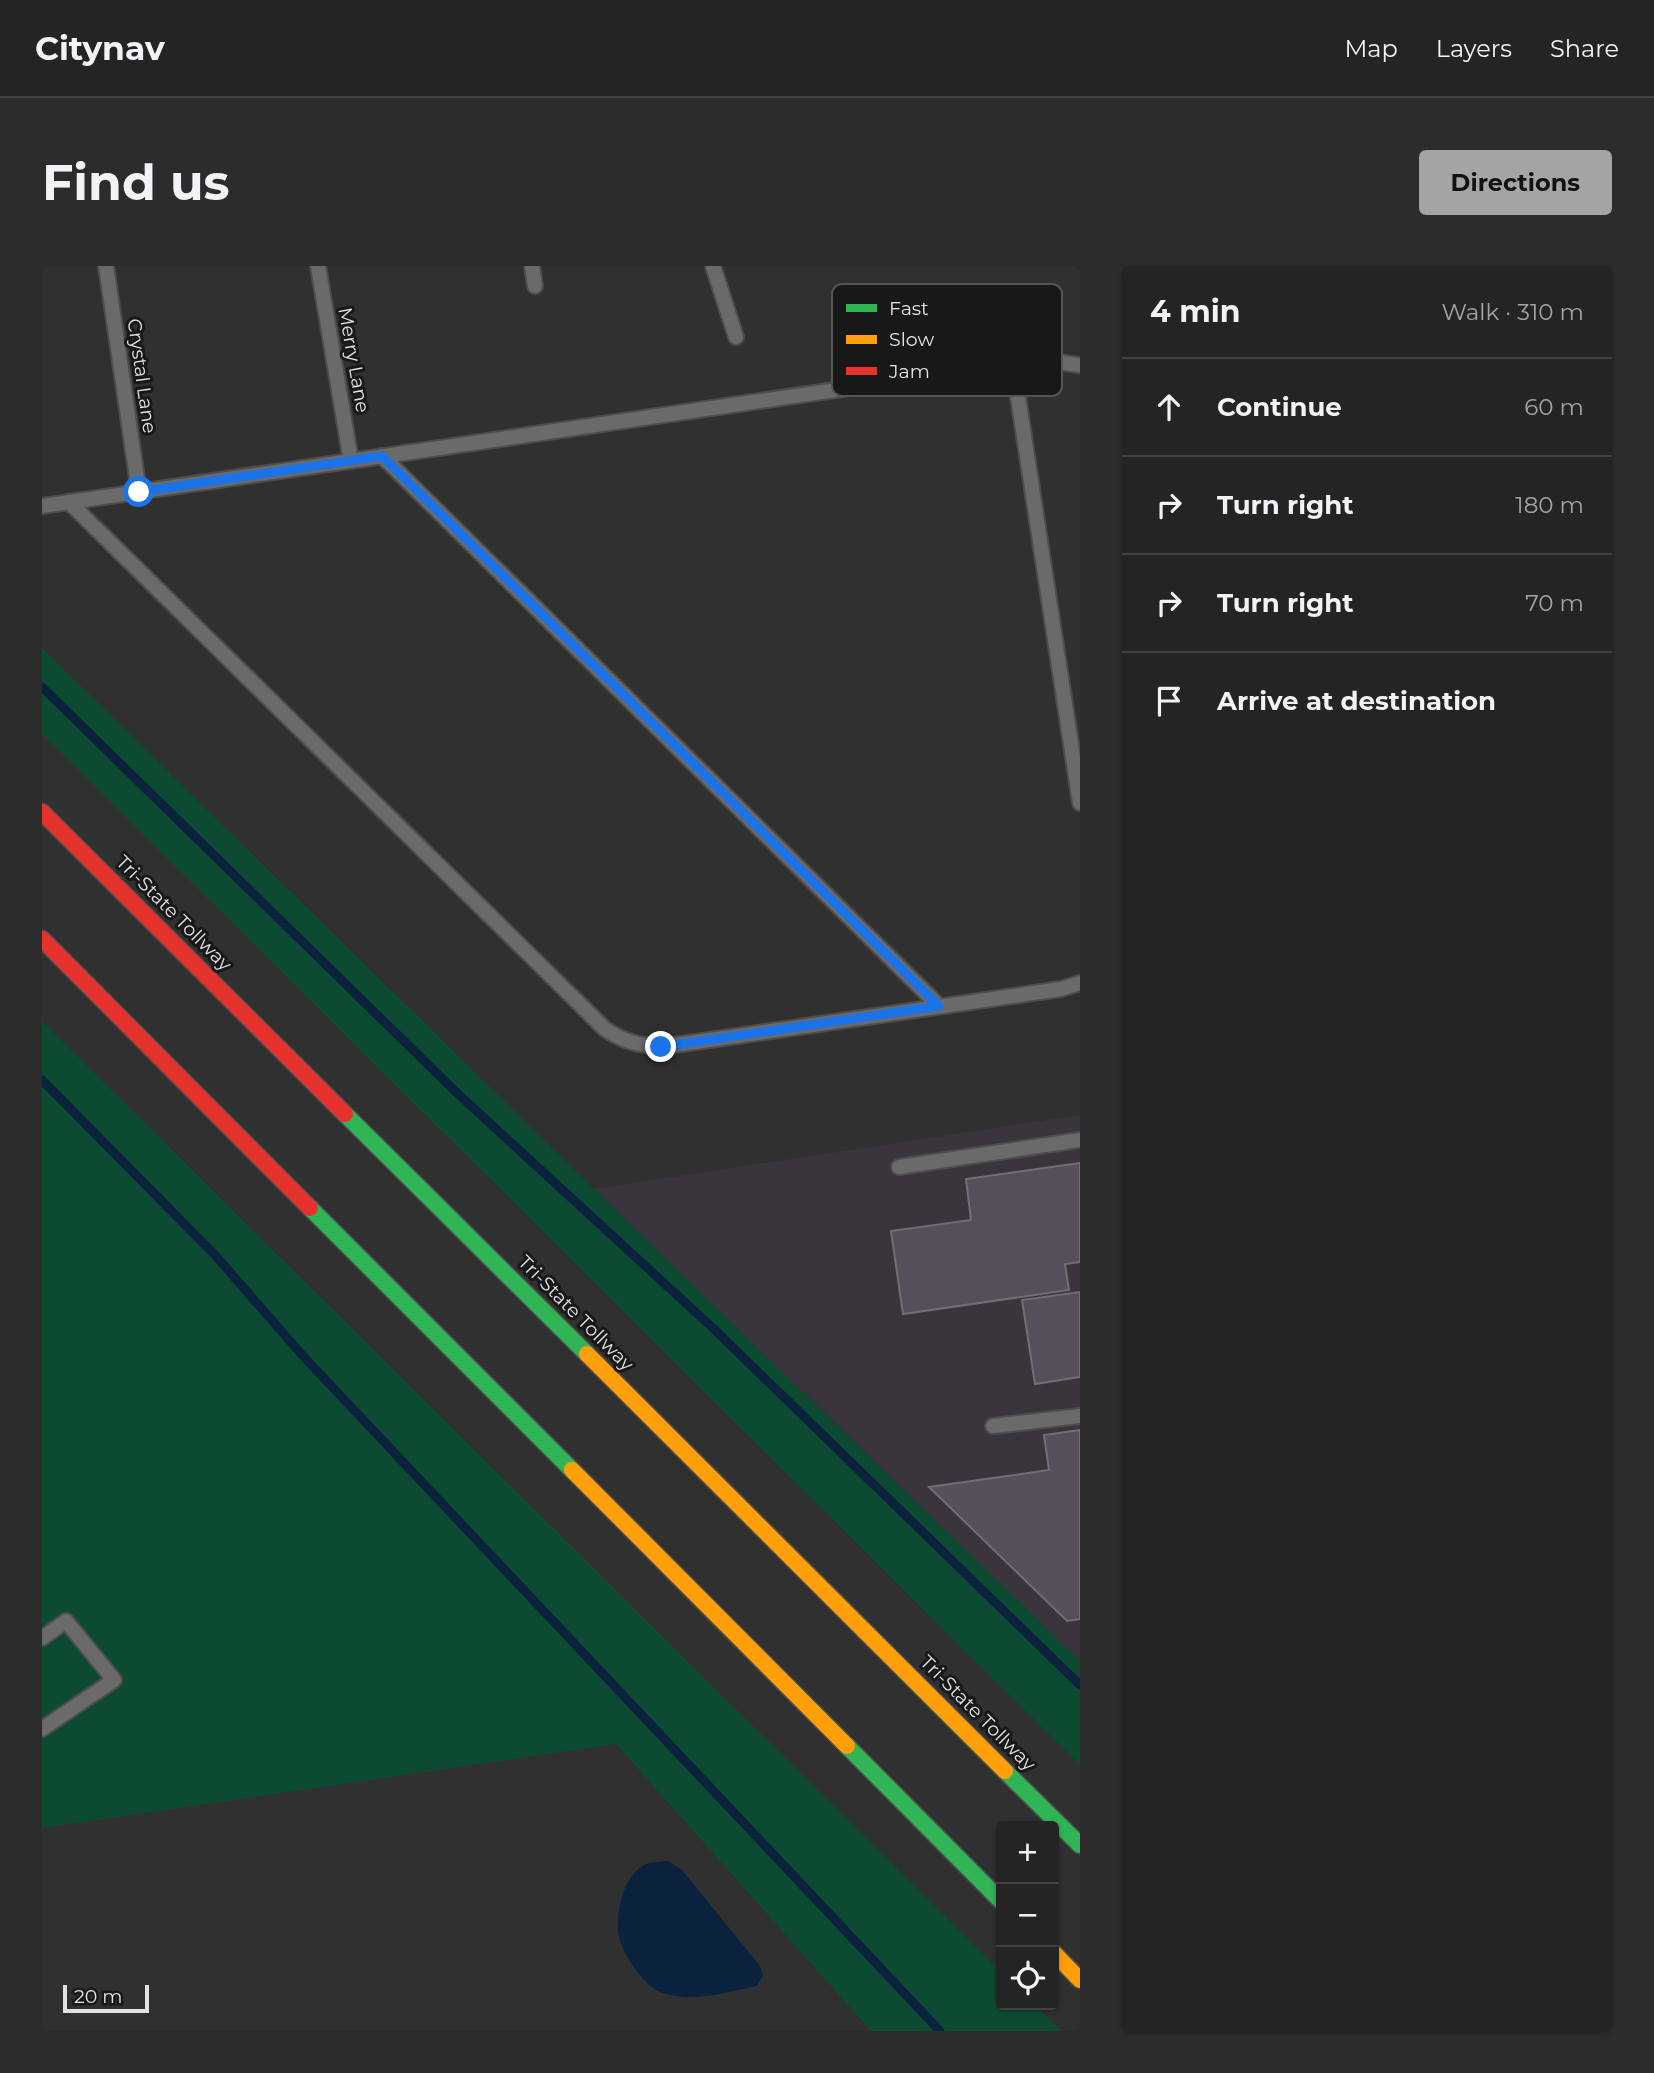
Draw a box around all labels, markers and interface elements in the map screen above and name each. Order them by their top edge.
text: Citynav [35,28,165,68]
text: Map [1344,34,1398,63]
text: Layers [1436,34,1512,63]
text: Share [1550,34,1619,63]
button: Directions [1419,150,1612,215]
text: Find us [42,153,230,212]
legend [832,284,1062,396]
text: 4 min [1150,293,1240,330]
text: Fast [889,297,929,320]
text: Walk · 310 m [1441,298,1584,326]
street label: Merry Lane [333,306,375,414]
street label: Crystal Lane [123,317,161,435]
text: Slow [889,328,934,351]
text: Jam [888,360,930,383]
icon: ahead [1150,388,1188,426]
text: Continue [1217,391,1342,423]
text: 60 m [1524,393,1584,421]
route start [123,476,154,507]
icon: right [1150,486,1188,524]
text: Turn right [1217,489,1353,521]
text: 180 m [1515,491,1584,519]
icon: right [1150,584,1188,622]
text: Turn right [1217,587,1353,619]
text: 70 m [1525,589,1584,617]
icon: arrive [1150,682,1188,720]
text: Arrive at destination [1217,685,1496,717]
street label: Tri-State Tollway [112,851,237,976]
route end [645,1031,676,1062]
street label: Tri-State Tollway [514,1251,639,1376]
street label: Tri-State Tollway [916,1651,1041,1776]
map controls [996,1821,1059,2010]
button: + [996,1821,1059,1884]
button: − [996,1884,1059,1947]
button: locate [996,1947,1059,2010]
scale bar [63,1982,149,2014]
text: 20 m [74,1985,122,2008]

